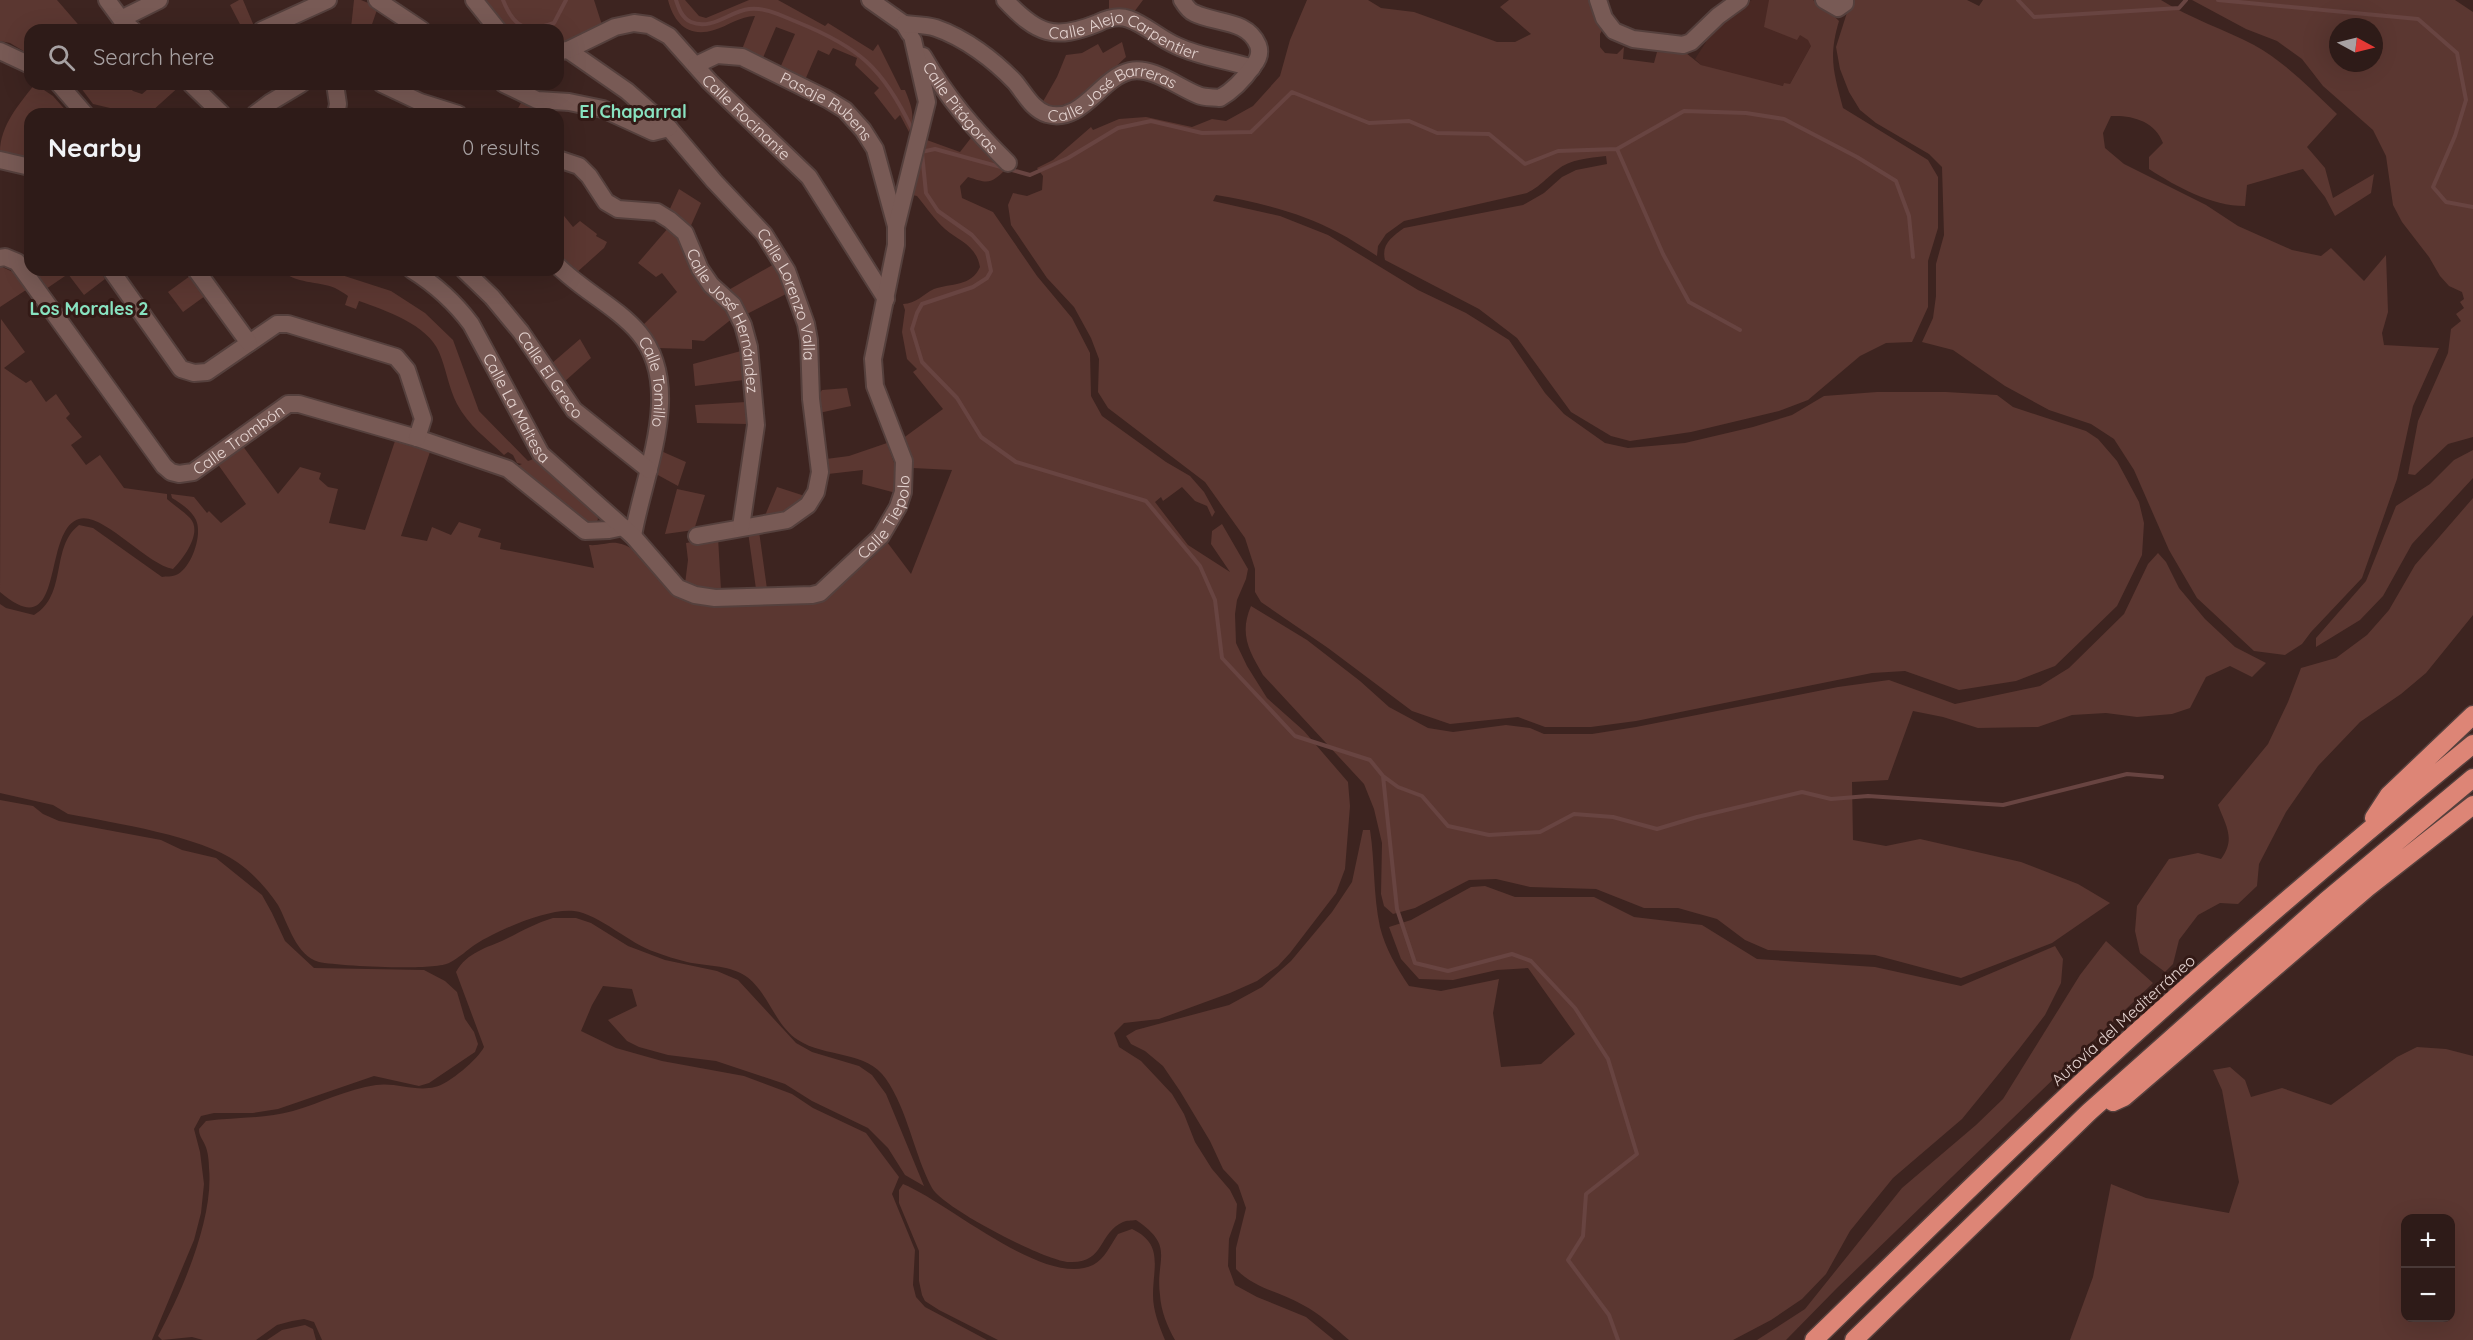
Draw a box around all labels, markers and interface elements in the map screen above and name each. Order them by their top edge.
street label: Calle Alejo Carpentier [1048,7,1201,63]
north arrow [2329,18,2383,72]
search box [24,24,564,90]
icon: search [45,41,78,74]
text: Search here [93,43,214,71]
street label: Calle Pitágoras [919,58,1003,157]
street label: Calle José Barreras [1047,60,1181,126]
street label: Pasaje Rubens [777,67,877,144]
street label: Calle Rocinante [698,70,795,164]
district label: El Chaparral [579,100,687,123]
text: Nearby [48,131,142,164]
text: 0 results [462,135,540,160]
street label: Calle Lorenzo Valla [753,224,820,361]
street label: Calle José Hernández [683,245,763,394]
district label: Los Morales 2 [29,297,149,320]
street label: Calle El Greco [513,327,587,423]
street label: Calle Tomillo [634,332,670,429]
street label: Calle La Maltesa [479,350,554,467]
street label: Calle Trombón [189,400,288,479]
street label: Calle Tiepolo [853,475,914,563]
street label: Autovía del Mediterráneo [2047,950,2199,1090]
map controls [2401,1214,2455,1322]
button: + [2401,1214,2455,1268]
button: − [2401,1268,2455,1322]

